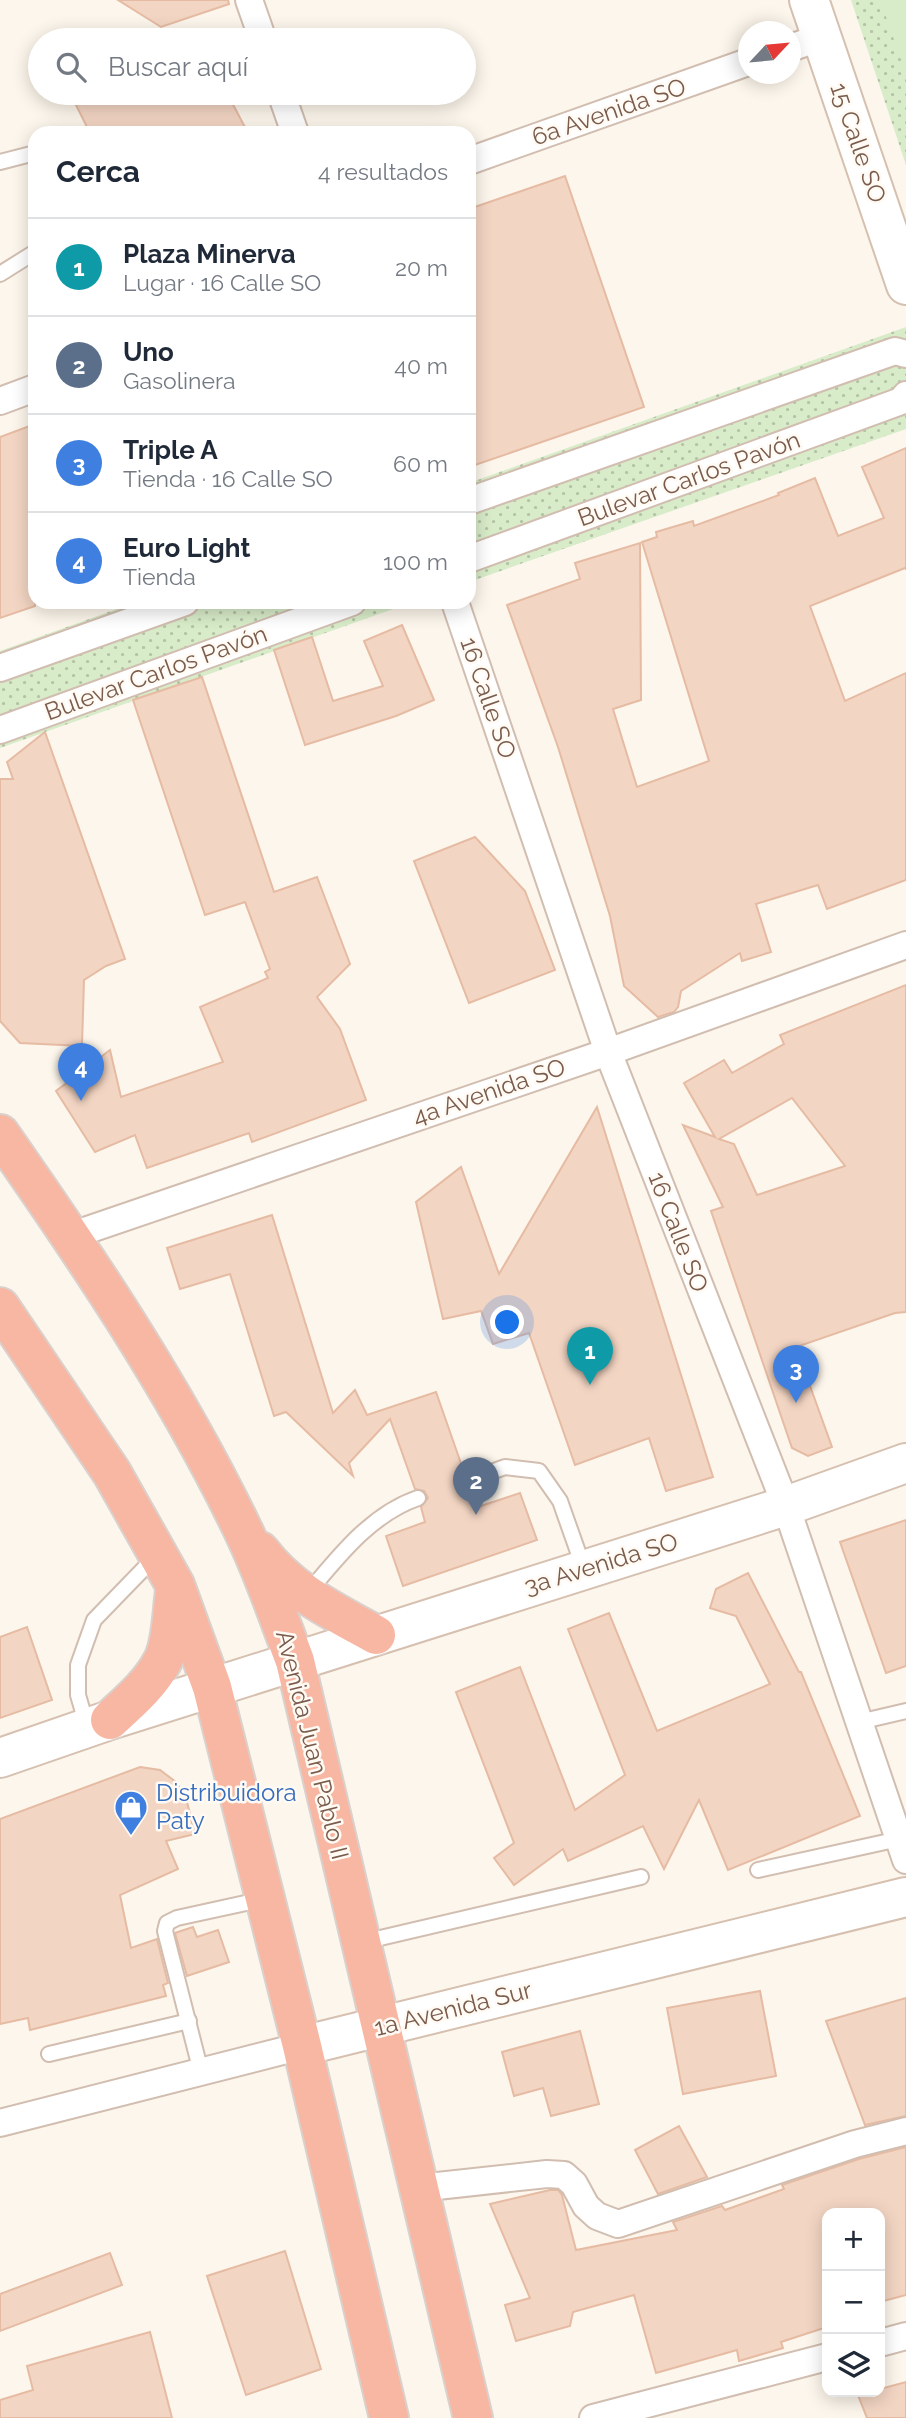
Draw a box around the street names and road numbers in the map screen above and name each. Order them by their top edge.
street label: 6a Avenida SO [528,72,690,151]
street label: 15 Calle SO [824,79,893,207]
street label: Bulevar Carlos Pavón [574,425,804,532]
street label: Bulevar Carlos Pavón [41,619,271,726]
street label: 16 Calle SO [454,633,523,762]
street label: 4a Avenida SO [409,1052,569,1131]
street label: 16 Calle SO [642,1168,715,1296]
street label: 3a Avenida SO [521,1526,681,1601]
street label: Avenida Juan Pablo II [270,1627,355,1862]
street label: 1a Avenida Sur [371,1975,535,2042]

